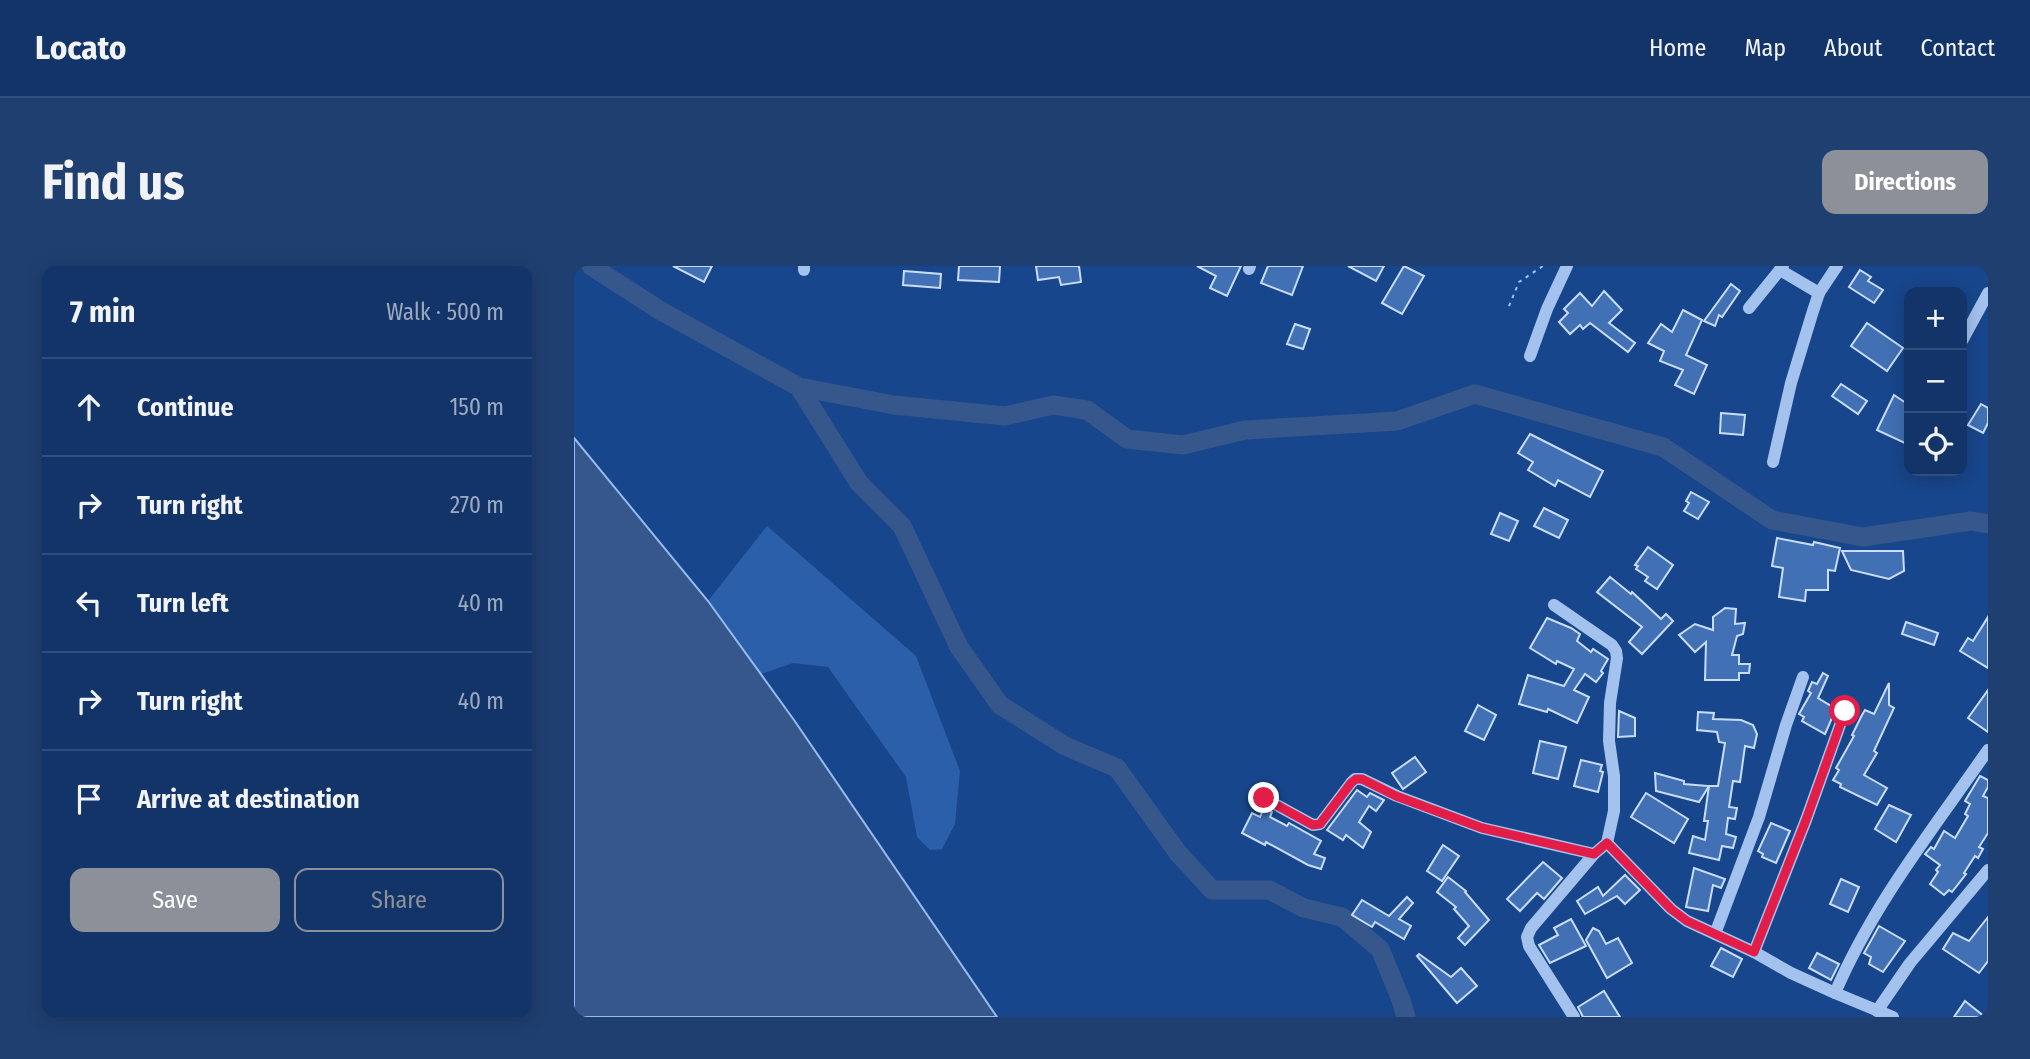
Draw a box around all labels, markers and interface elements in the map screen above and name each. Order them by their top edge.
text: Locato [35,28,126,68]
text: Home [1649,34,1706,62]
text: Map [1744,34,1786,62]
text: About [1824,34,1882,62]
text: Contact [1920,34,1995,62]
button: Directions [1822,150,1988,214]
text: Find us [42,153,185,212]
map controls [1904,287,1967,476]
button: + [1904,287,1967,350]
text: 7 min [70,294,135,330]
text: Walk · 500 m [386,298,504,326]
button: − [1904,350,1967,413]
icon: ahead [70,388,108,426]
text: Continue [137,392,234,423]
text: 150 m [449,393,504,421]
button: locate [1904,413,1967,476]
icon: right [70,486,108,524]
text: Turn right [137,490,243,521]
text: 270 m [450,491,504,519]
icon: left [70,584,108,622]
text: Turn left [137,588,229,619]
text: 40 m [458,589,504,617]
icon: right [70,682,108,720]
text: Turn right [137,686,243,717]
text: 40 m [458,687,504,715]
route start [1829,695,1860,726]
icon: arrive [70,780,108,818]
route end [1248,782,1279,813]
text: Arrive at destination [137,784,360,815]
button: Save [70,868,280,932]
button: Share [294,868,504,932]

